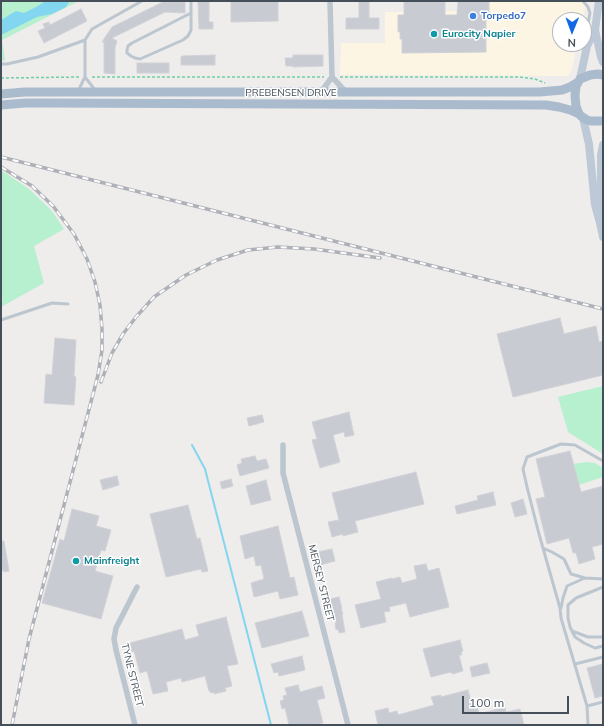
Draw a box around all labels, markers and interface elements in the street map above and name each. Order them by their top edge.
place label: Torpedo7 [481,10,526,22]
marker: Torpedo7 [468,11,478,21]
north arrow [552,12,592,52]
place label: Eurocity Napier [442,28,515,40]
marker: Eurocity Napier [429,29,439,39]
text: N [568,36,576,50]
street label: PREBENSEN DRIVE [245,87,337,99]
street label: MERSEY STREET [306,543,336,623]
place label: Mainfreight [84,555,139,567]
marker: Mainfreight [71,556,81,566]
street label: TYNE STREET [118,642,146,708]
scale bar [464,688,571,714]
text: 100 m [469,695,504,710]

